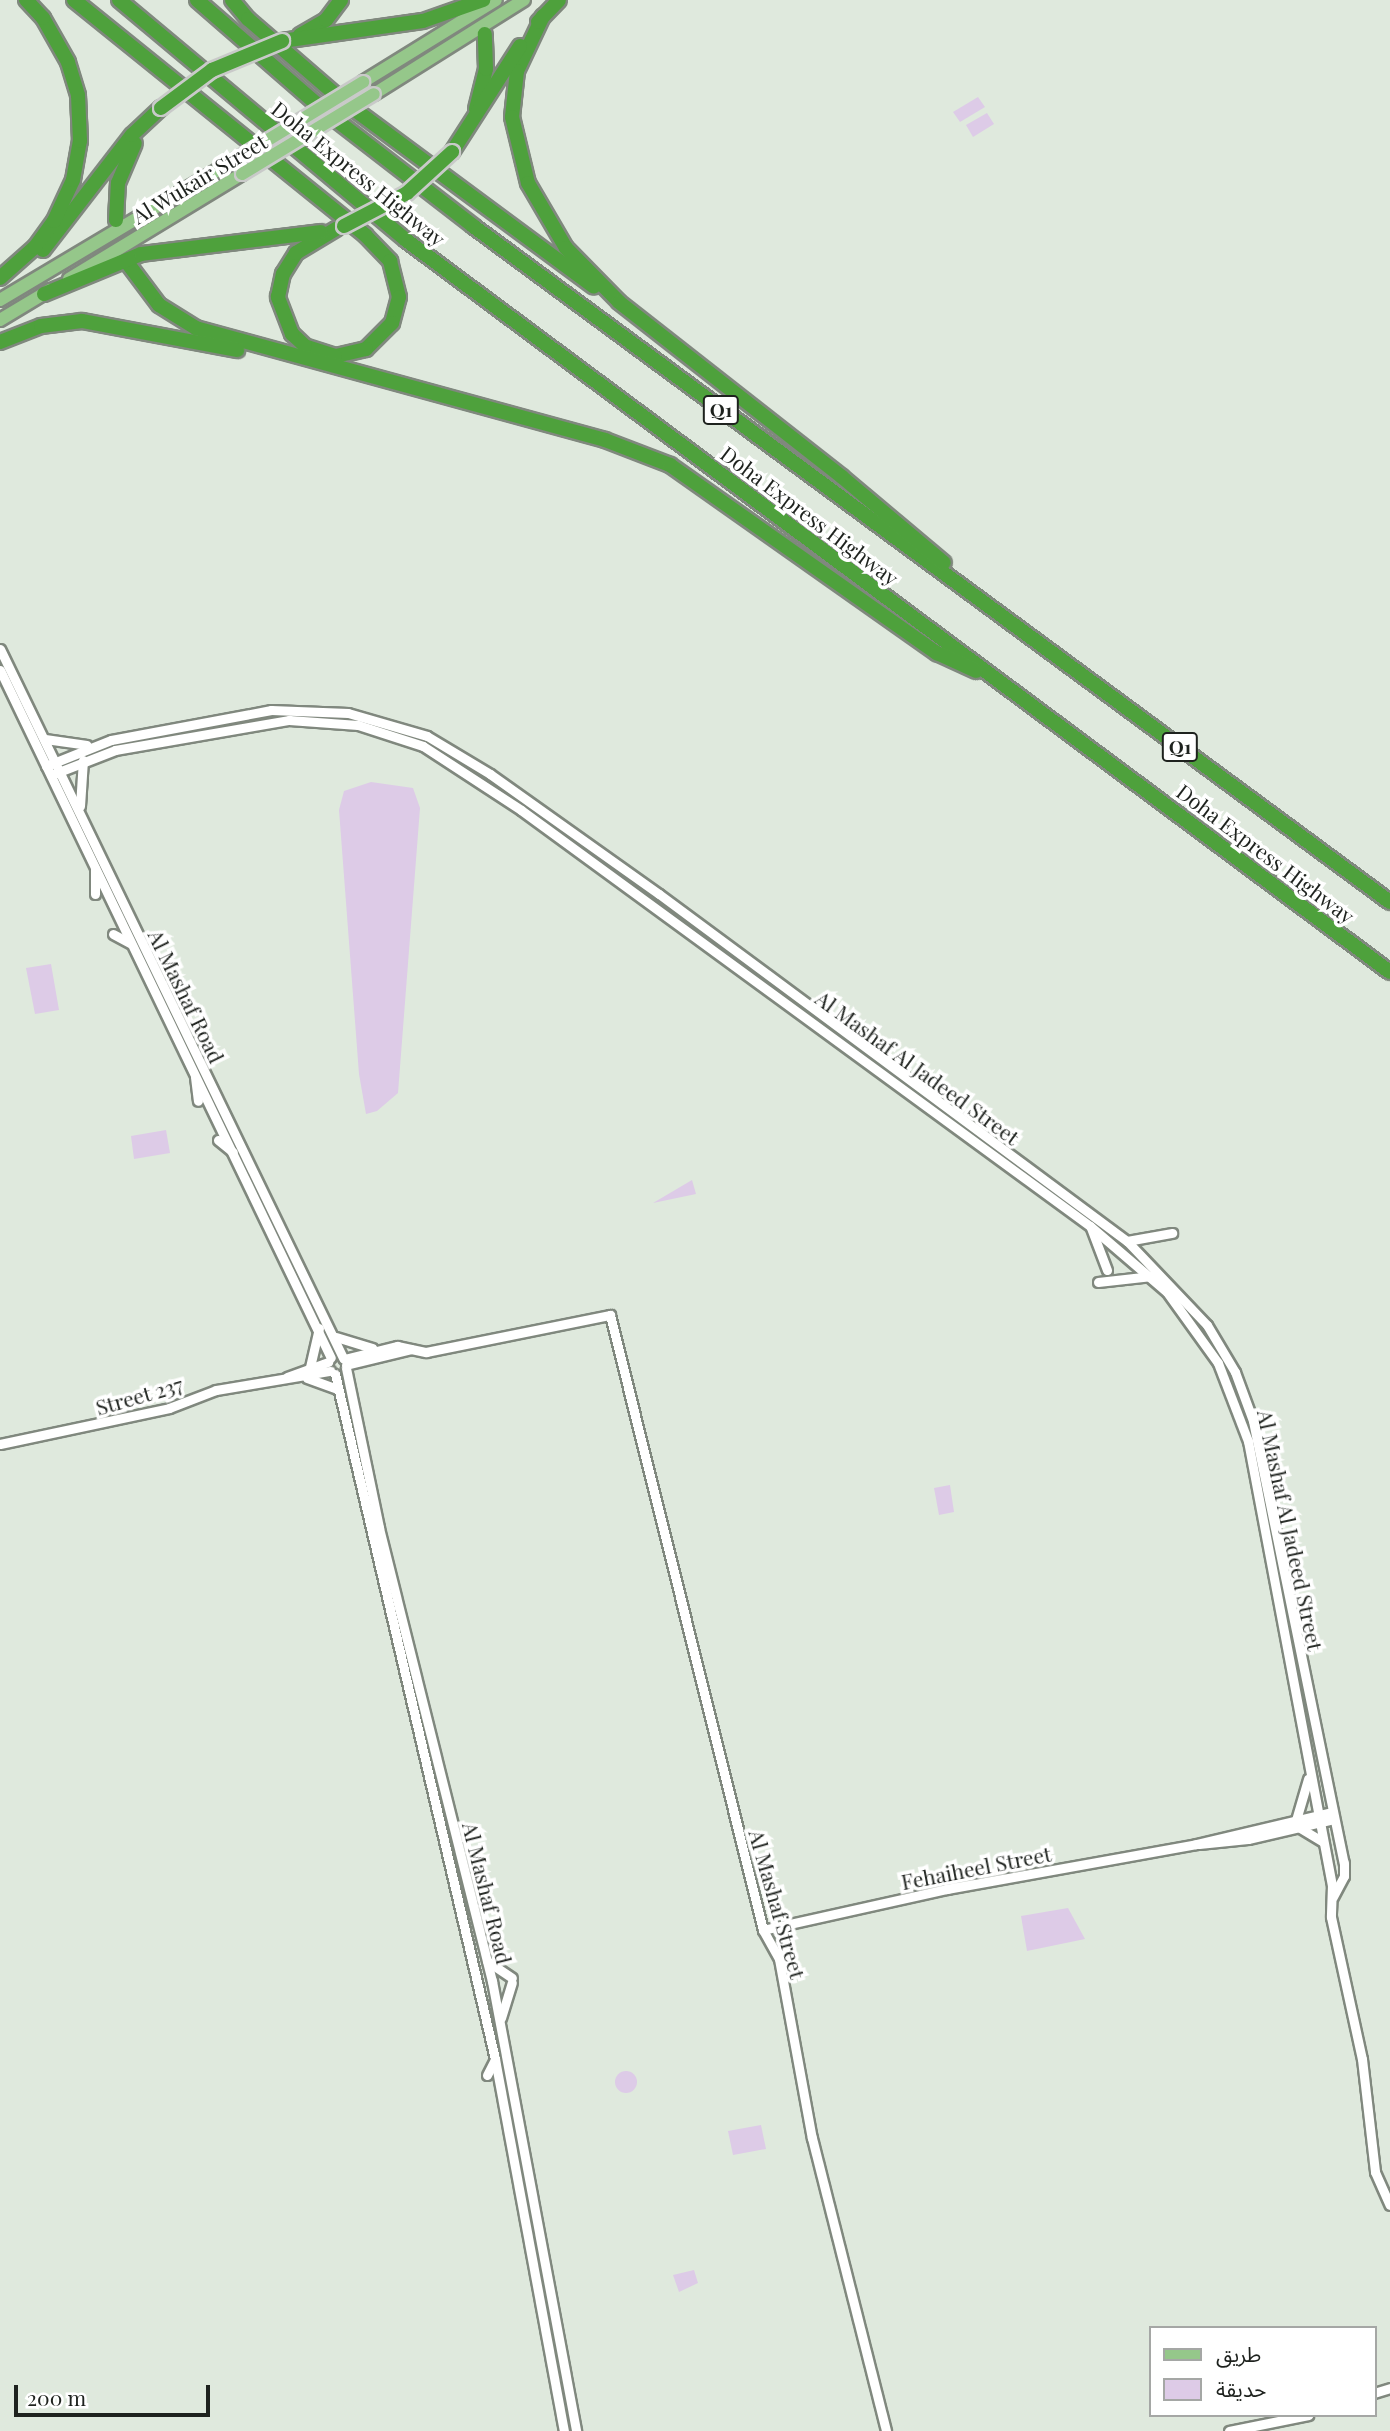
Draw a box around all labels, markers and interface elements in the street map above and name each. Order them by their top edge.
street label: Doha Express Highway [267,95,451,251]
street label: Al Wukair Street [127,128,271,228]
road number: Q1 [702,394,740,426]
street label: Doha Express Highway [716,440,904,590]
road number: Q1 [1161,732,1199,762]
street label: Doha Express Highway [1172,778,1360,928]
street label: Al Mashaf Road [144,925,230,1067]
street label: Al Mashaf Al Jadeed Street [811,984,1025,1150]
street label: Street 237 [92,1371,186,1419]
street label: Al Mashaf Al Jadeed Street [1253,1407,1329,1653]
street label: Al Mashaf Road [458,1819,518,1967]
street label: Al Mashaf Street [745,1827,811,1981]
street label: Fehaiheel Street [899,1840,1053,1894]
legend [1148,2326,1376,2417]
text: طريق [1216,2339,1261,2367]
scale bar [18,2372,214,2416]
text: حديقة [1216,2374,1266,2402]
text: 200 m [27,2383,86,2411]

